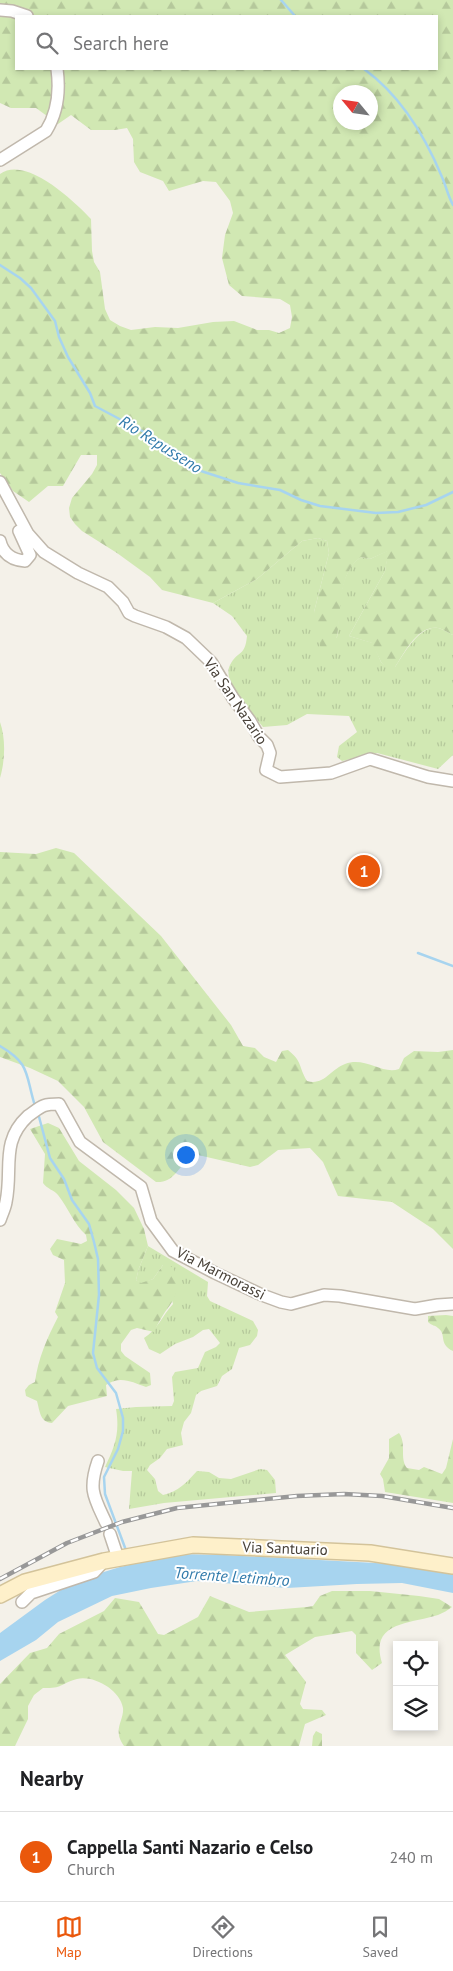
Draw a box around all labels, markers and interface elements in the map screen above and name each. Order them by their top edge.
search box [15,15,438,70]
icon: search [33,29,61,57]
text: Search here [73,31,169,55]
north arrow [333,85,378,130]
water label: Rio Repusseno [116,411,206,477]
street label: Via San Nazario [199,653,272,748]
pin: 1 [348,852,380,890]
your location [173,1142,199,1168]
street label: Via Marmorassi [172,1242,269,1304]
street label: Via Santuario [241,1537,328,1559]
water label: Torrente Letimbro [174,1562,290,1590]
map controls [393,1641,438,1731]
button: locate [393,1641,438,1686]
button: layers [393,1686,438,1731]
text: Nearby [20,1765,83,1792]
text: Cappella Santi Nazario e Celso [67,1835,313,1859]
text: 1 [31,1847,41,1867]
text: 240 m [390,1847,433,1867]
text: Church [67,1859,115,1879]
tab: Map [55,1913,83,1961]
tab: Directions [192,1913,253,1961]
tab: Saved [363,1913,398,1961]

